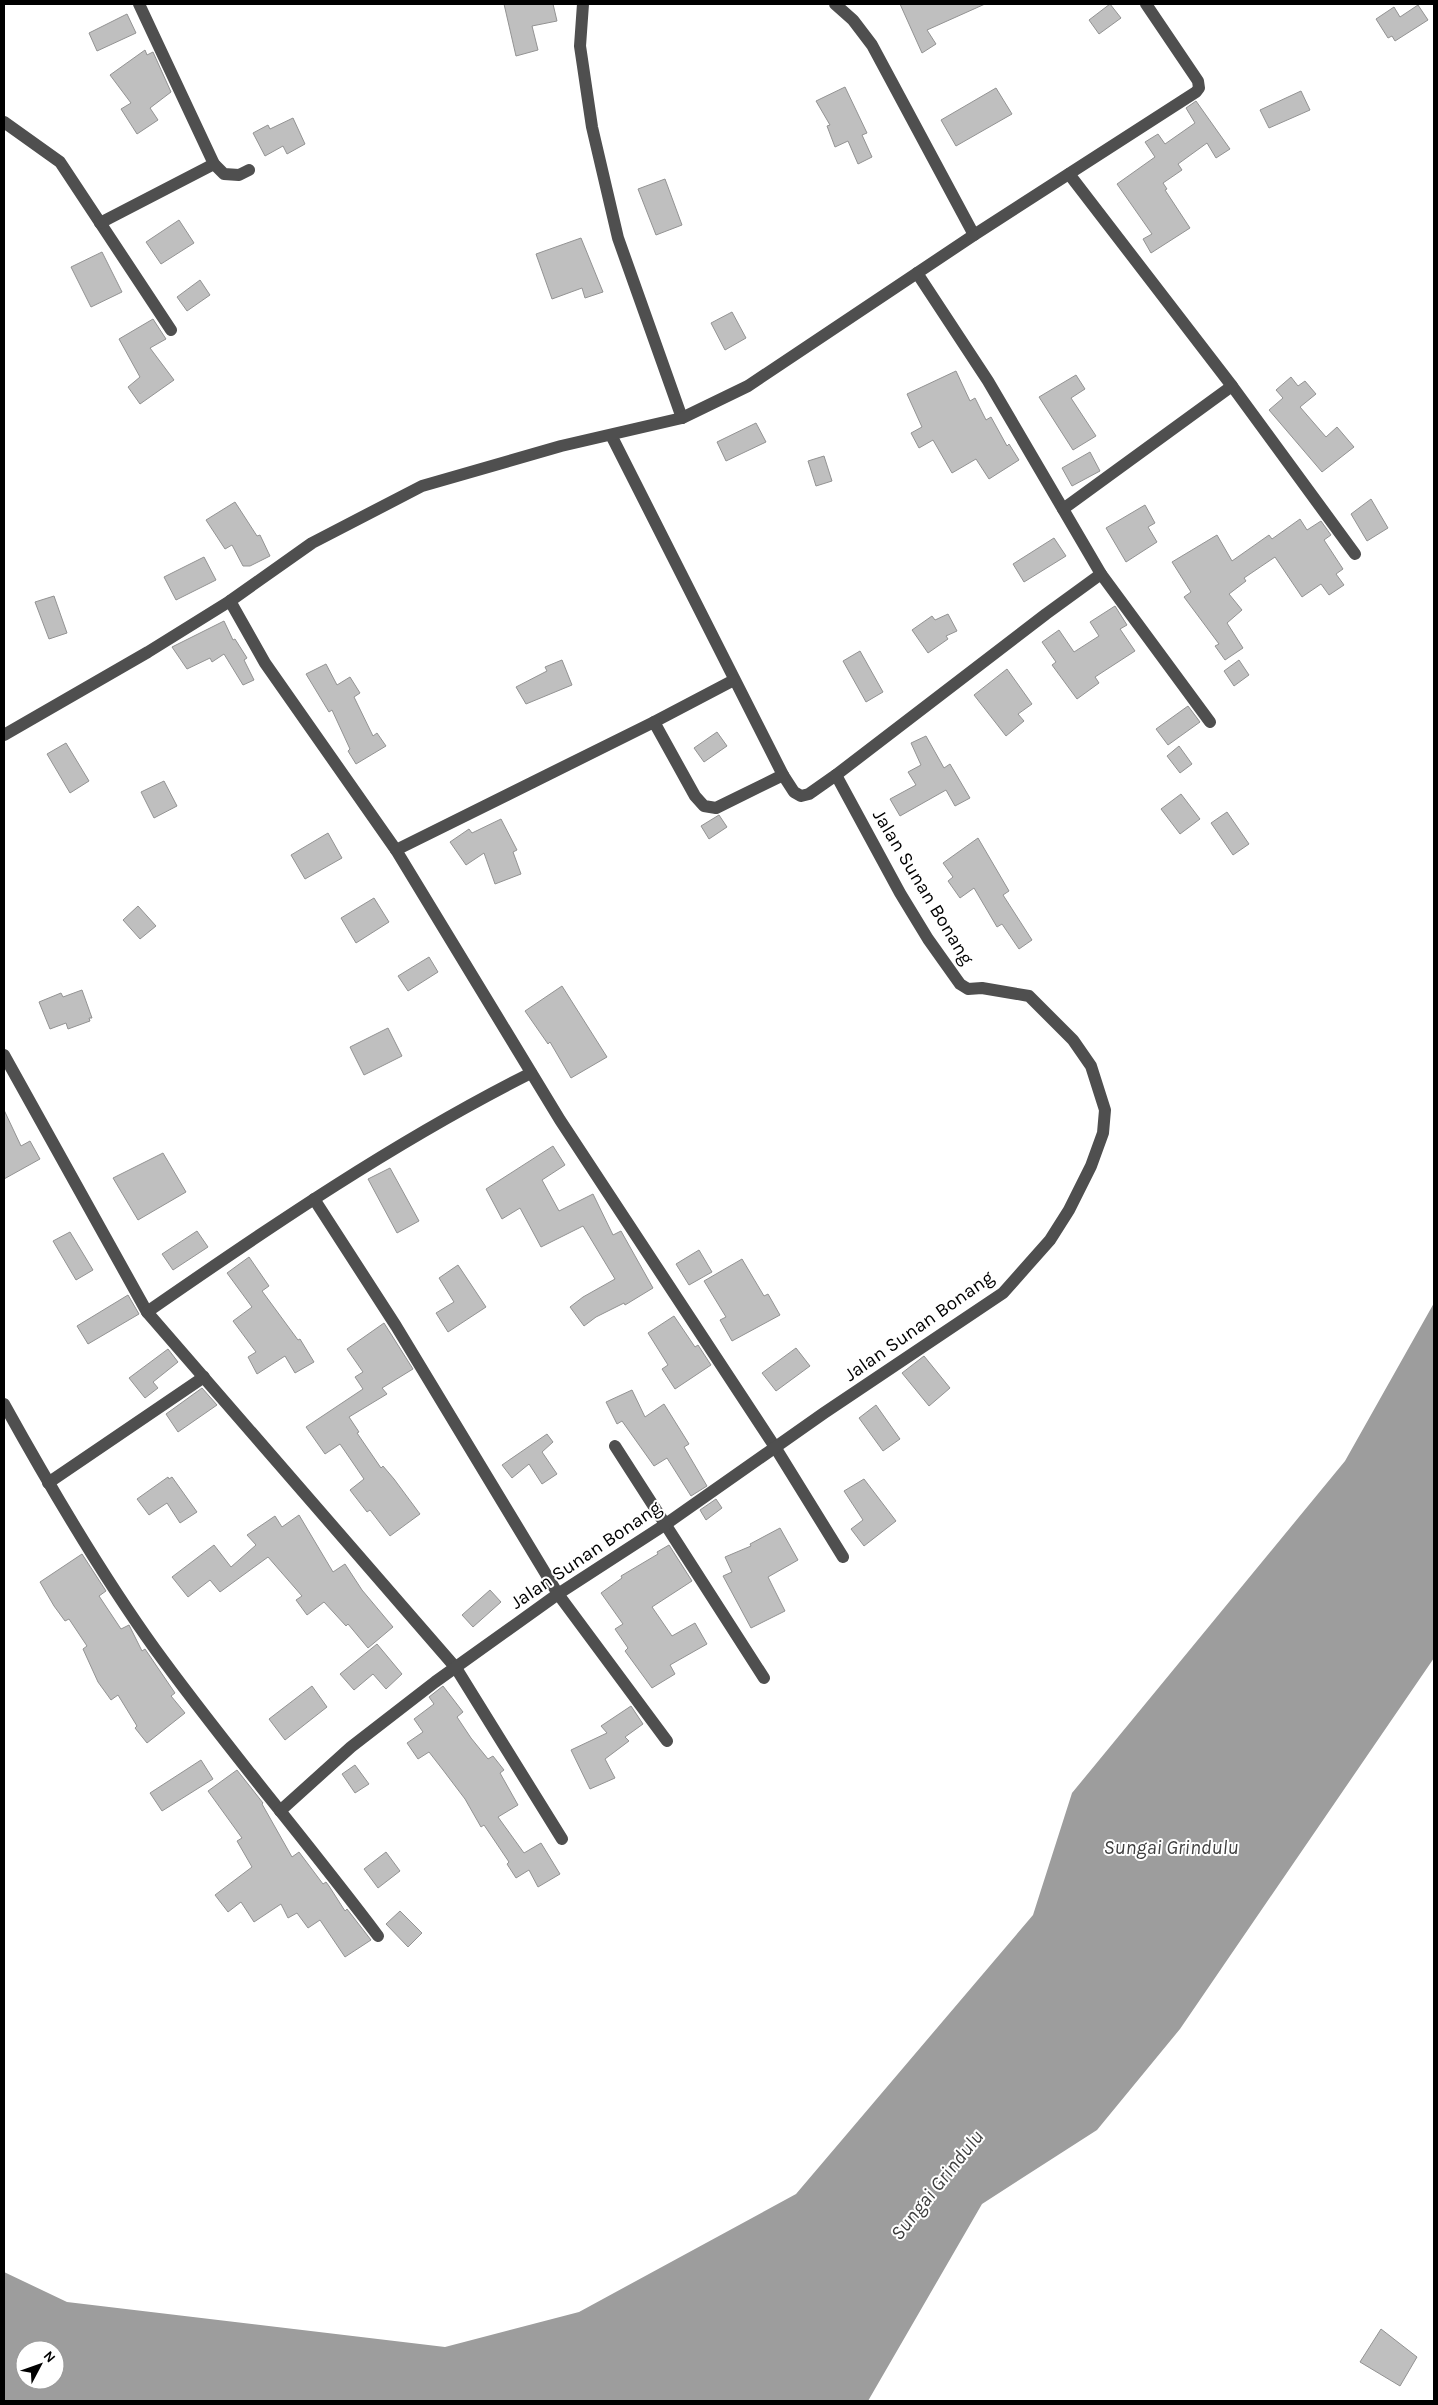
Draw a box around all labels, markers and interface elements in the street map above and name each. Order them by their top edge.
street label: Jalan Sunan Bonang [868,805,978,969]
street label: Jalan Sunan Bonang [840,1266,998,1386]
street label: Jalan Sunan Bonang [506,1496,666,1614]
water label: Sungai Grindulu [1104,1836,1238,1859]
water label: Sungai Grindulu [886,2125,988,2245]
north arrow [15,2340,65,2390]
text: N [40,2347,59,2366]

